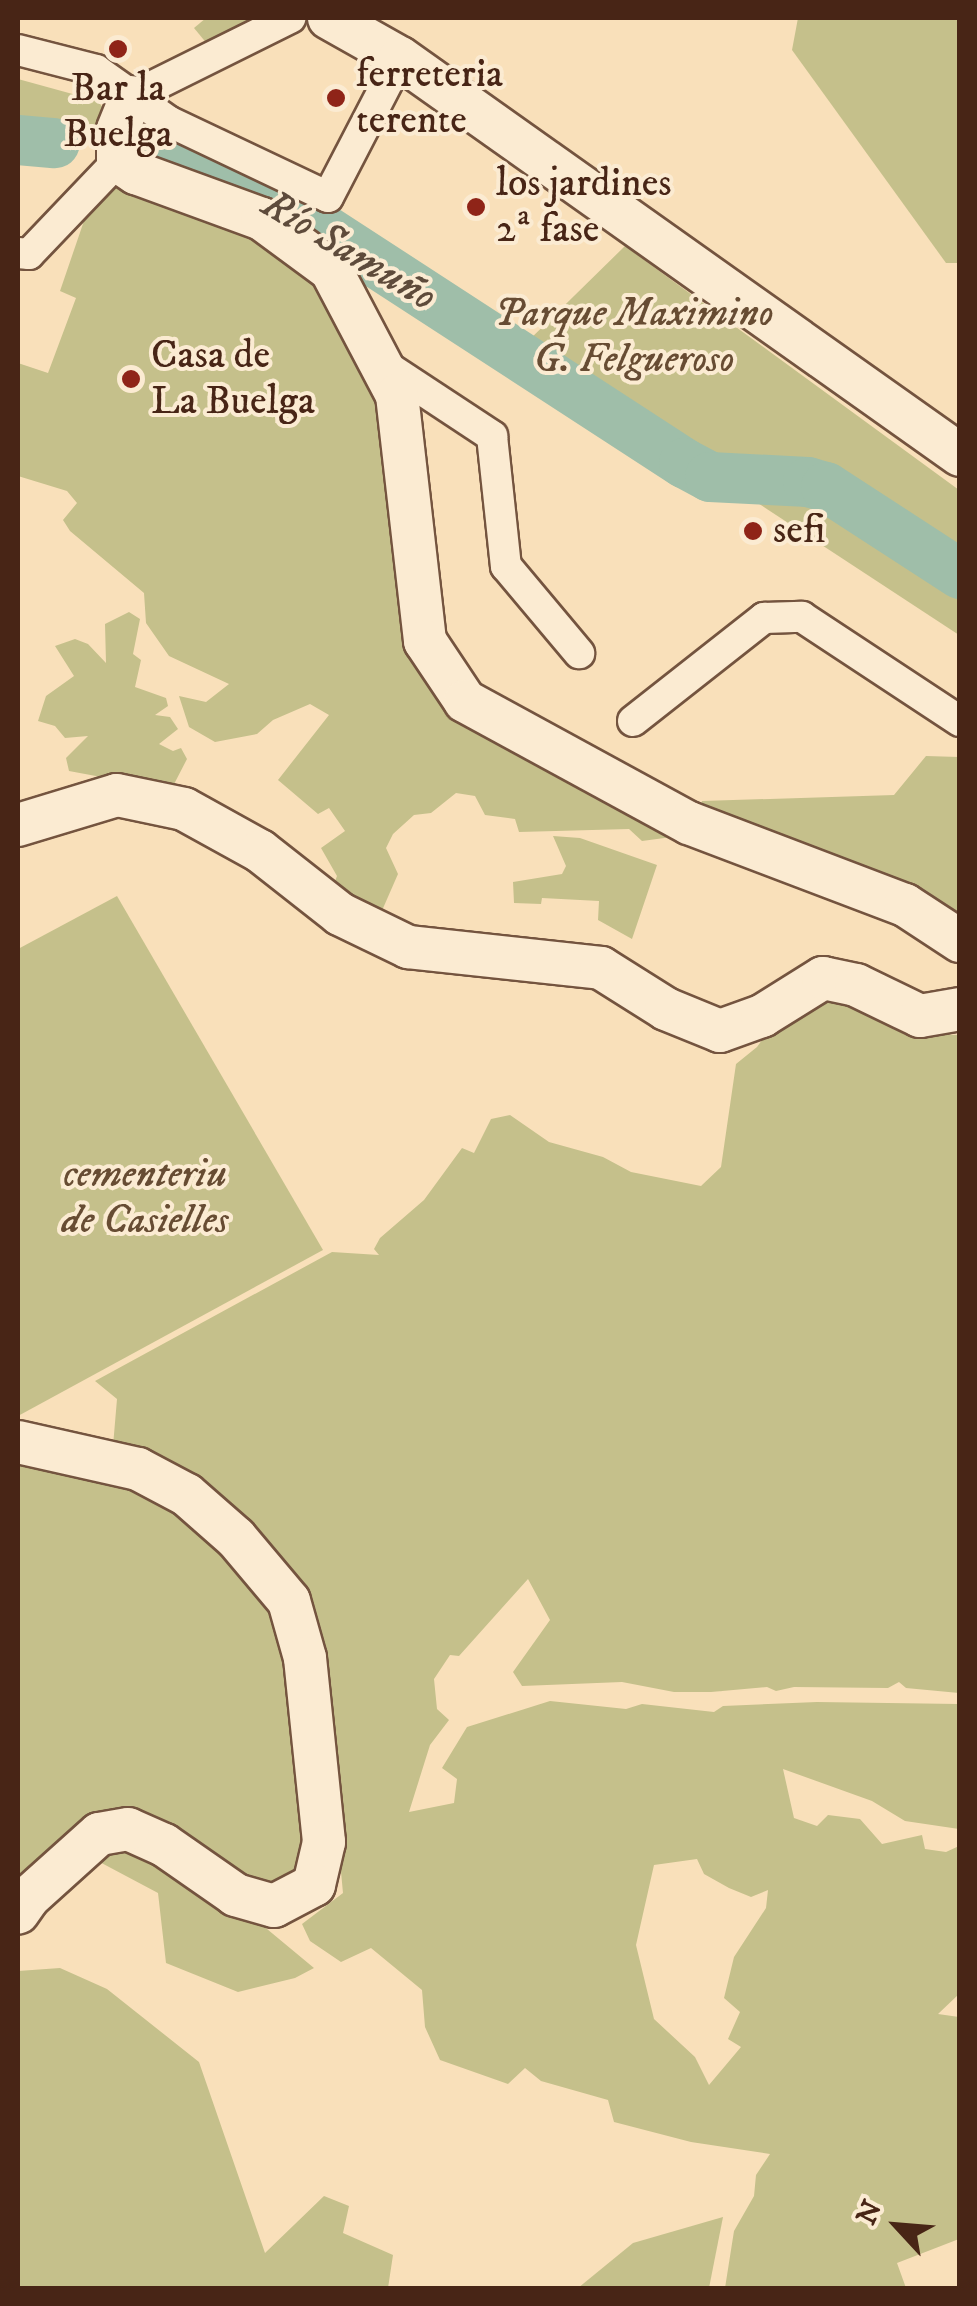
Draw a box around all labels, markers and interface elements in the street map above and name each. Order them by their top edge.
marker: Bar la Buelga [107,38,129,60]
place label: ferreteria terente [356,51,503,145]
place label: Bar la Buelga [63,65,173,159]
marker: ferreteria terente [325,87,347,109]
place label: los jardines 2ª fase [496,160,672,254]
water label: Río Samuño [252,179,446,323]
marker: los jardines 2ª fase [465,196,487,218]
park label: Parque Maximino G. Felgueroso [494,290,774,384]
place label: Casa de La Buelga [151,332,315,426]
marker: Casa de La Buelga [120,368,142,390]
place label: sefi [773,507,825,555]
marker: sefi [742,520,764,542]
park label: cementeriu de Casielles [62,1151,228,1245]
north arrow [847,2176,947,2276]
text: N [849,2195,890,2231]

